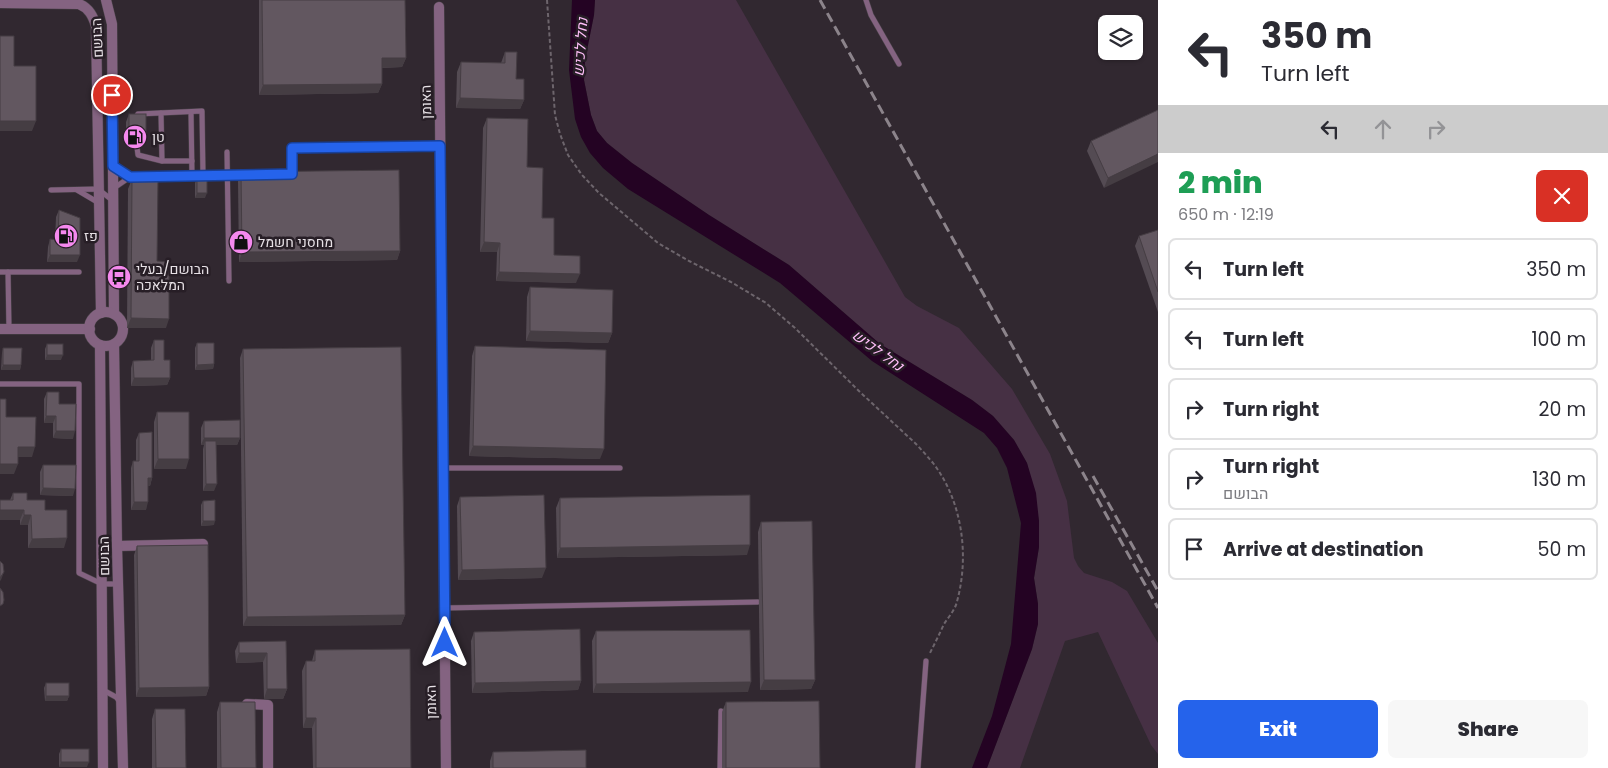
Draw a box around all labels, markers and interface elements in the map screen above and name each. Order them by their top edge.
text: 350 m [1261,11,1372,60]
water label: נחל לכיש [567,15,593,77]
map controls [1098,15,1143,60]
button: layers [1098,15,1143,60]
street label: הבושם [86,18,108,58]
icon: left [1178,20,1243,85]
text: Turn left [1261,58,1349,89]
pin [91,74,133,116]
icon: arrive [98,81,126,109]
street label: האומן [416,85,436,119]
icon: left [1316,115,1344,143]
icon: ahead [1369,115,1397,143]
icon: right [1422,115,1450,143]
fuel station icon: טן [122,124,148,150]
place label: טן [152,127,165,147]
text: 2 min [1178,161,1263,204]
button: close [1536,170,1588,222]
text: 650 m · 12:19 [1178,203,1274,226]
fuel station icon: פז [53,223,79,249]
place label: פז [84,226,98,246]
shop icon: מחסני חשמל [228,229,254,255]
place label: מחסני חשמל [258,232,333,252]
icon: left [1180,255,1208,283]
text: Turn left [1223,256,1304,283]
text: 350 m [1526,256,1586,283]
place label: הבושם/בעלי המלאכה [136,259,209,295]
bus stop icon: הבושם/בעלי המלאכה [106,264,132,290]
water label: נחל לכיש [848,324,909,377]
icon: left [1180,325,1208,353]
text: Turn left [1223,326,1304,353]
text: 100 m [1531,326,1586,353]
icon: right [1180,395,1208,423]
text: Turn right [1223,396,1319,423]
text: 20 m [1538,396,1586,423]
text: Turn right [1223,453,1319,480]
icon: right [1180,465,1208,493]
text: 130 m [1532,466,1586,493]
text: הבושם [1223,482,1268,505]
icon: arrive [1180,535,1208,563]
street label: הבושם [94,536,114,576]
text: Arrive at destination [1223,536,1424,563]
text: 50 m [1537,536,1586,563]
position arrow [418,616,470,668]
street label: האומן [421,685,441,719]
button: Exit [1178,700,1378,758]
button: Share [1388,700,1588,758]

